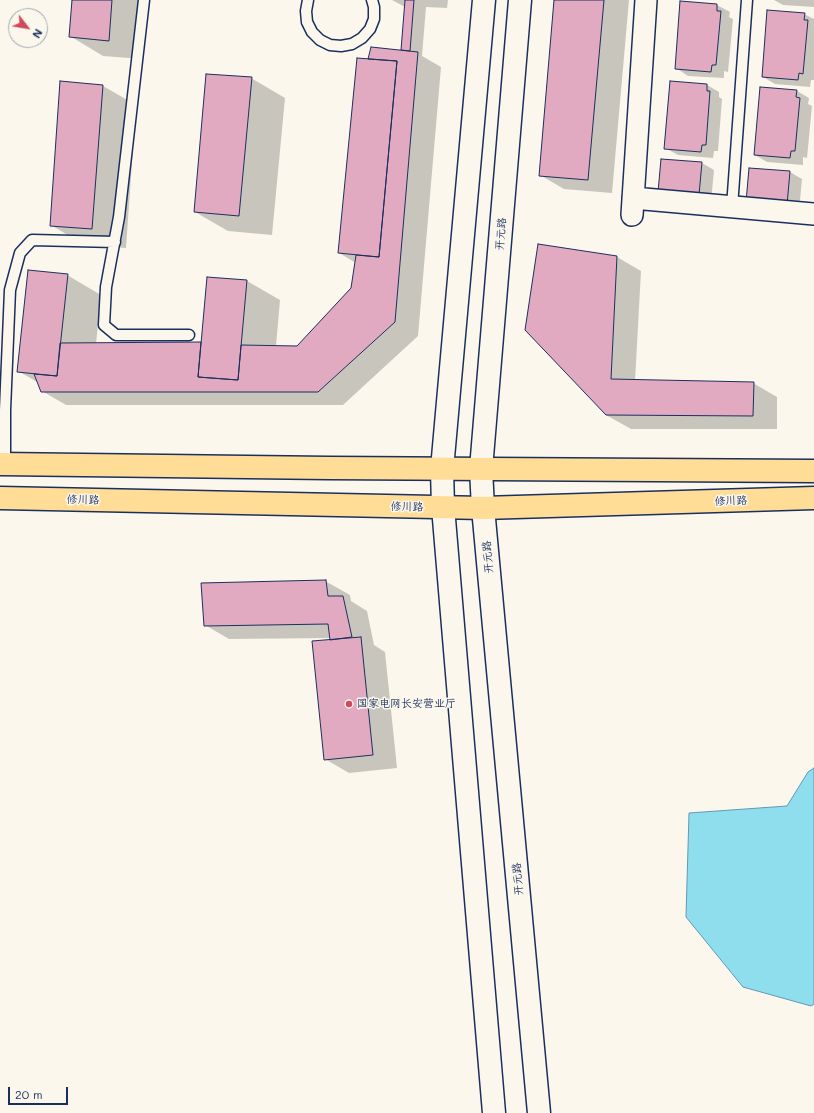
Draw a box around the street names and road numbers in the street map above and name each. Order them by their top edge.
street label: 开元路 [493,217,509,251]
street label: 修川路 [66,493,100,507]
street label: 修川路 [714,494,748,508]
street label: 修川路 [390,500,424,514]
street label: 开元路 [480,540,496,574]
street label: 开元路 [510,862,526,896]

